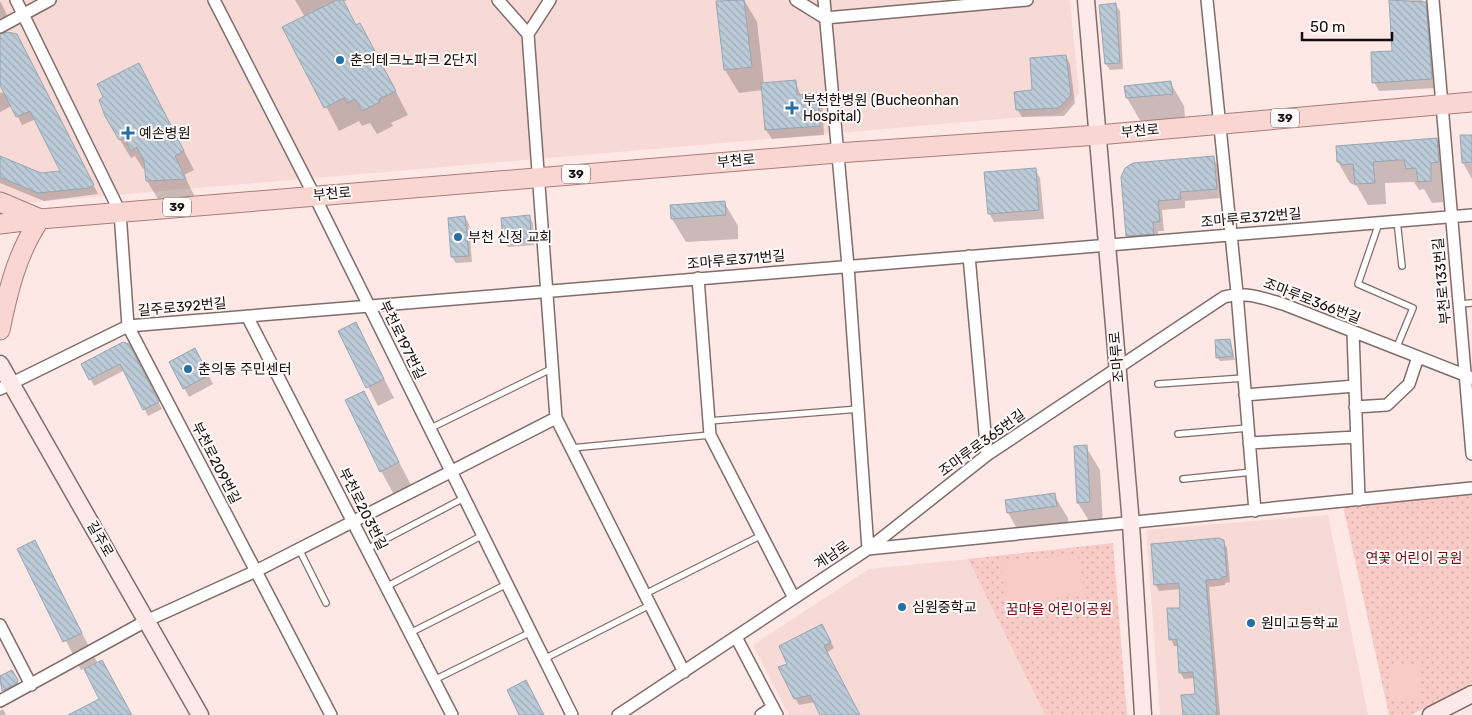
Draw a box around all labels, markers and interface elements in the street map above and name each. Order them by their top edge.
scale bar [1302,10,1392,42]
text: 50 m [1310,18,1345,36]
place label: 춘의테크노파크 2단지 [350,52,478,69]
marker: 춘의테크노파크 2단지 [334,54,346,66]
place label: 부천한병원 (Bucheonhan Hospital) [803,92,959,125]
marker: 부천한병원 (Bucheonhan Hospital) [785,101,799,115]
road number: 39 [1271,109,1299,128]
street label: 부천로 [1120,121,1160,141]
place label: 예손병원 [139,125,191,142]
marker: 예손병원 [121,126,135,140]
street label: 부천로 [716,151,756,171]
road number: 39 [562,164,590,183]
street label: 부천로 [312,184,352,204]
road number: 39 [163,198,191,216]
street label: 조마루로372번길 [1200,205,1302,231]
place label: 부천 신정 교회 [468,229,552,246]
marker: 부천 신정 교회 [452,231,464,243]
street label: 부천로133번길 [1430,237,1454,325]
street label: 조마루로371번길 [686,247,786,273]
street label: 조마루로366번길 [1261,275,1363,327]
street label: 길주로392번길 [137,295,227,319]
street label: 부천로197번길 [376,298,428,382]
street label: 조마루로 [1106,330,1128,383]
place label: 춘의동 주민센터 [198,361,292,378]
marker: 춘의동 주민센터 [182,363,194,375]
street label: 조마루로365번길 [936,406,1028,480]
street label: 부천로209번길 [188,419,244,507]
street label: 부천로203번길 [335,465,391,553]
street label: 길주로 [83,518,117,560]
street label: 계남로 [811,537,853,573]
park label: 연꽃 어린이 공원 [1365,550,1463,567]
place label: 심원중학교 [912,599,977,616]
marker: 심원중학교 [896,601,908,613]
park label: 꿈마을 어린이공원 [1006,601,1112,618]
place label: 원미고등학교 [1261,615,1338,632]
marker: 원미고등학교 [1245,617,1257,629]

